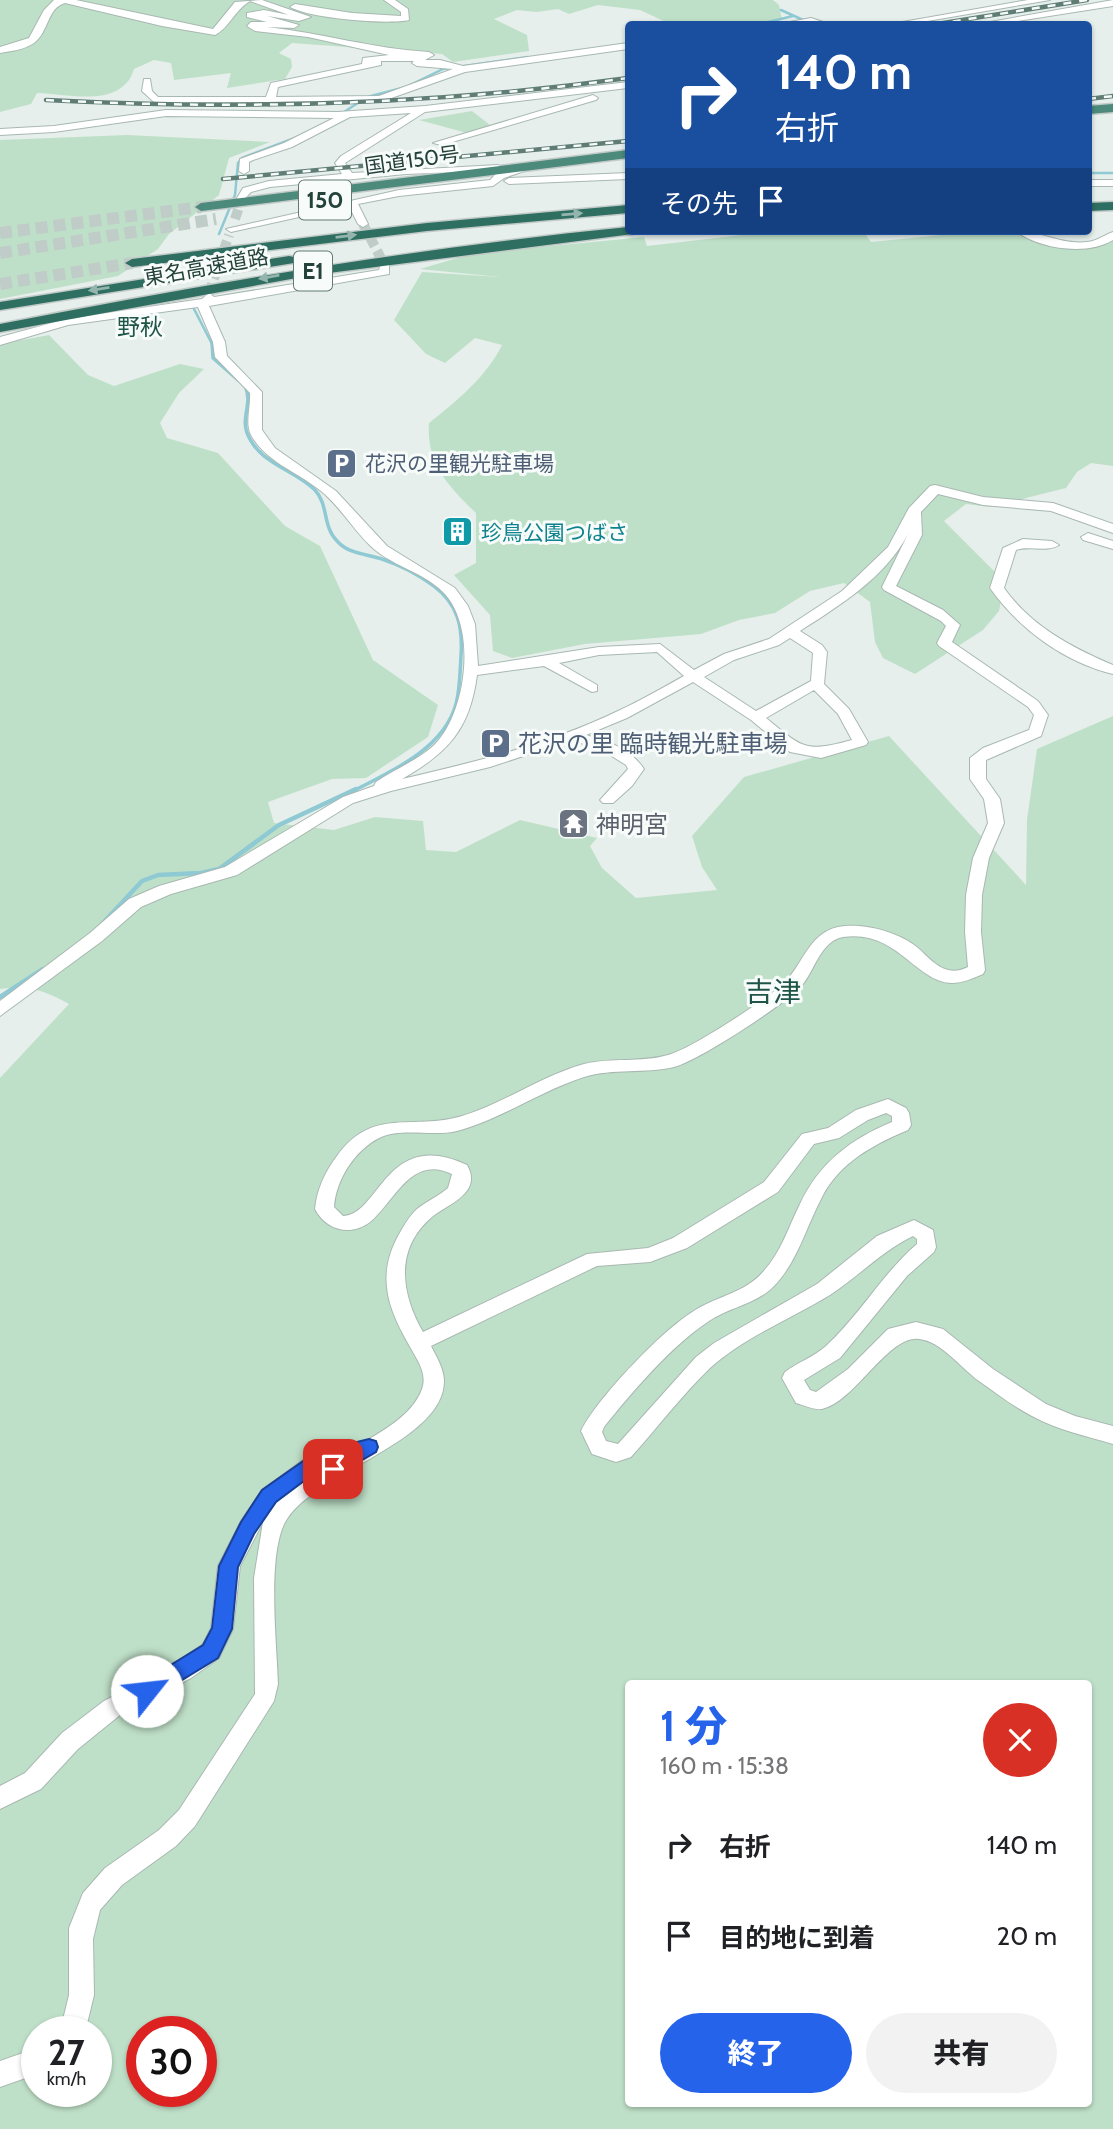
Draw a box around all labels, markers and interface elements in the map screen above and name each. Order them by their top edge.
text: 140 m [775,42,912,101]
icon: right [660,49,751,140]
text: 右折 [775,108,839,147]
street label: 国道150号 [363,141,461,179]
road number: 150 [299,181,351,220]
icon: arrive [752,182,790,220]
text: その先 [660,188,738,220]
one-way arrow [561,208,583,219]
one-way arrow [335,231,357,242]
street label: 東名高速道路 [142,244,270,290]
road number: E1 [294,252,332,290]
one-way arrow [258,272,280,283]
one-way arrow [88,284,110,295]
district label: 野秋 [117,313,163,341]
parking icon: 花沢の里観光駐車場 [325,446,359,480]
place label: 花沢の里観光駐車場 [365,451,554,476]
building icon: 珍鳥公園つばさ [441,515,475,549]
place label: 珍鳥公園つばさ [481,520,628,545]
parking icon: 花沢の里 臨時観光駐車場 [478,726,512,760]
place label: 花沢の里 臨時観光駐車場 [518,729,787,758]
temple icon: 神明宮 [556,807,590,841]
place label: 神明宮 [596,810,668,839]
district label: 吉津 [745,975,801,1009]
pin [303,1439,363,1499]
icon: arrive [314,1450,352,1488]
position arrow [110,1654,184,1728]
text: 1 分 [660,1700,727,1752]
button: close [983,1703,1057,1777]
text: 160 m · 15:38 [660,1752,789,1780]
icon: right [660,1826,698,1864]
text: 140 m [987,1829,1057,1861]
text: 右折 [719,1831,771,1863]
icon: arrive [660,1917,698,1955]
text: 20 m [997,1920,1057,1952]
text: 目的地に到着 [719,1922,875,1954]
button: 終了 [660,2013,852,2093]
button: 共有 [866,2013,1057,2093]
speed limit sign: 30 [126,2016,217,2107]
text: 27 [48,2031,85,2074]
text: km/h [47,2068,86,2090]

